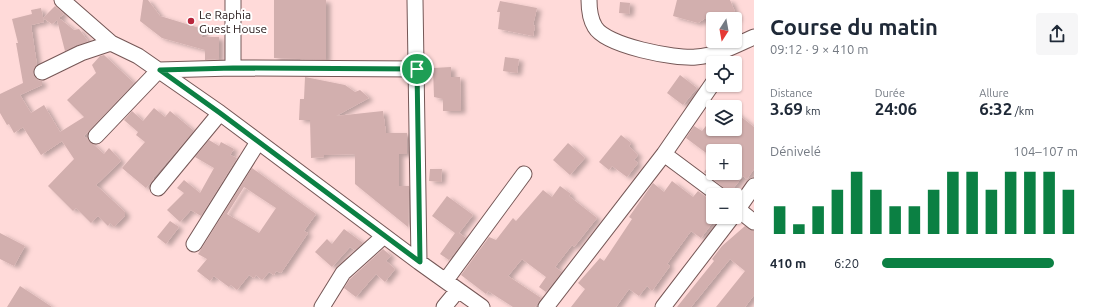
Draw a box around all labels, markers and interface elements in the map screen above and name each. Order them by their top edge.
place label: Le Raphia Guest House [199,8,267,35]
north arrow [706,12,742,48]
map controls [706,12,742,224]
button: share [1036,13,1078,55]
text: Course du matin [770,14,938,39]
marker: Le Raphia Guest House [186,16,196,26]
text: 09:12 · 9 × 410 m [770,42,869,56]
pin [400,52,434,86]
button: locate [706,56,742,92]
icon: arrive [406,58,428,80]
text: Distance [770,87,813,99]
text: Durée [875,87,905,99]
text: Allure [979,87,1009,99]
text: 3.69 [770,99,803,118]
text: 24:06 [875,99,917,118]
text: 6:32 [979,99,1012,118]
button: layers [706,100,742,136]
text: km [803,105,821,117]
text: /km [1012,105,1034,117]
button: + [706,144,742,180]
text: Dénivelé [770,144,821,158]
text: 104–107 m [1013,144,1078,158]
button: − [706,188,742,224]
text: 410 m [770,256,806,270]
text: 6:20 [834,256,859,270]

